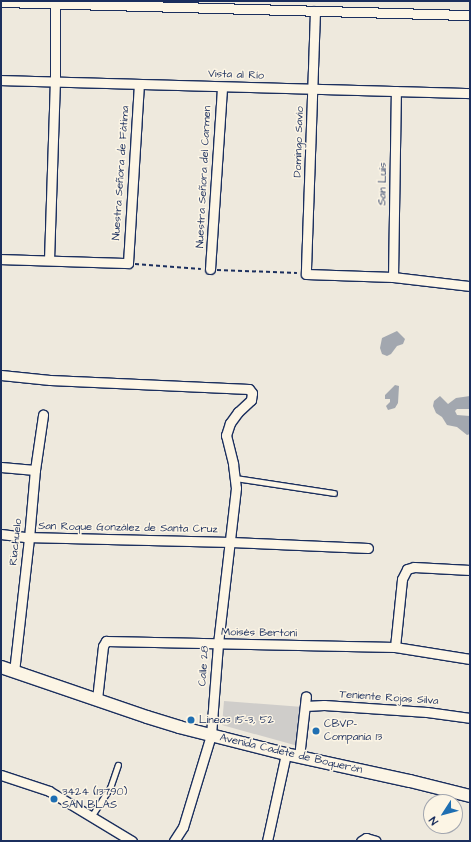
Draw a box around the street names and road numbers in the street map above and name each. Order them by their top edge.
street label: Vista al Río [208,67,264,83]
street label: Nuestra Señora de Fátima [110,105,132,241]
street label: Nuestra Señora del Carmen [194,106,214,248]
street label: Domingo Savio [291,106,307,178]
street label: San Luís [376,162,390,206]
street label: Riachuelo [7,518,25,566]
street label: San Roque González de Santa Cruz [38,520,218,536]
street label: Moisés Bertoni [221,626,297,640]
street label: Calle 28 [196,645,212,687]
street label: Teniente Rojas Silva [339,688,439,708]
street label: Avenida Cadete de Boquerón [218,731,364,777]

